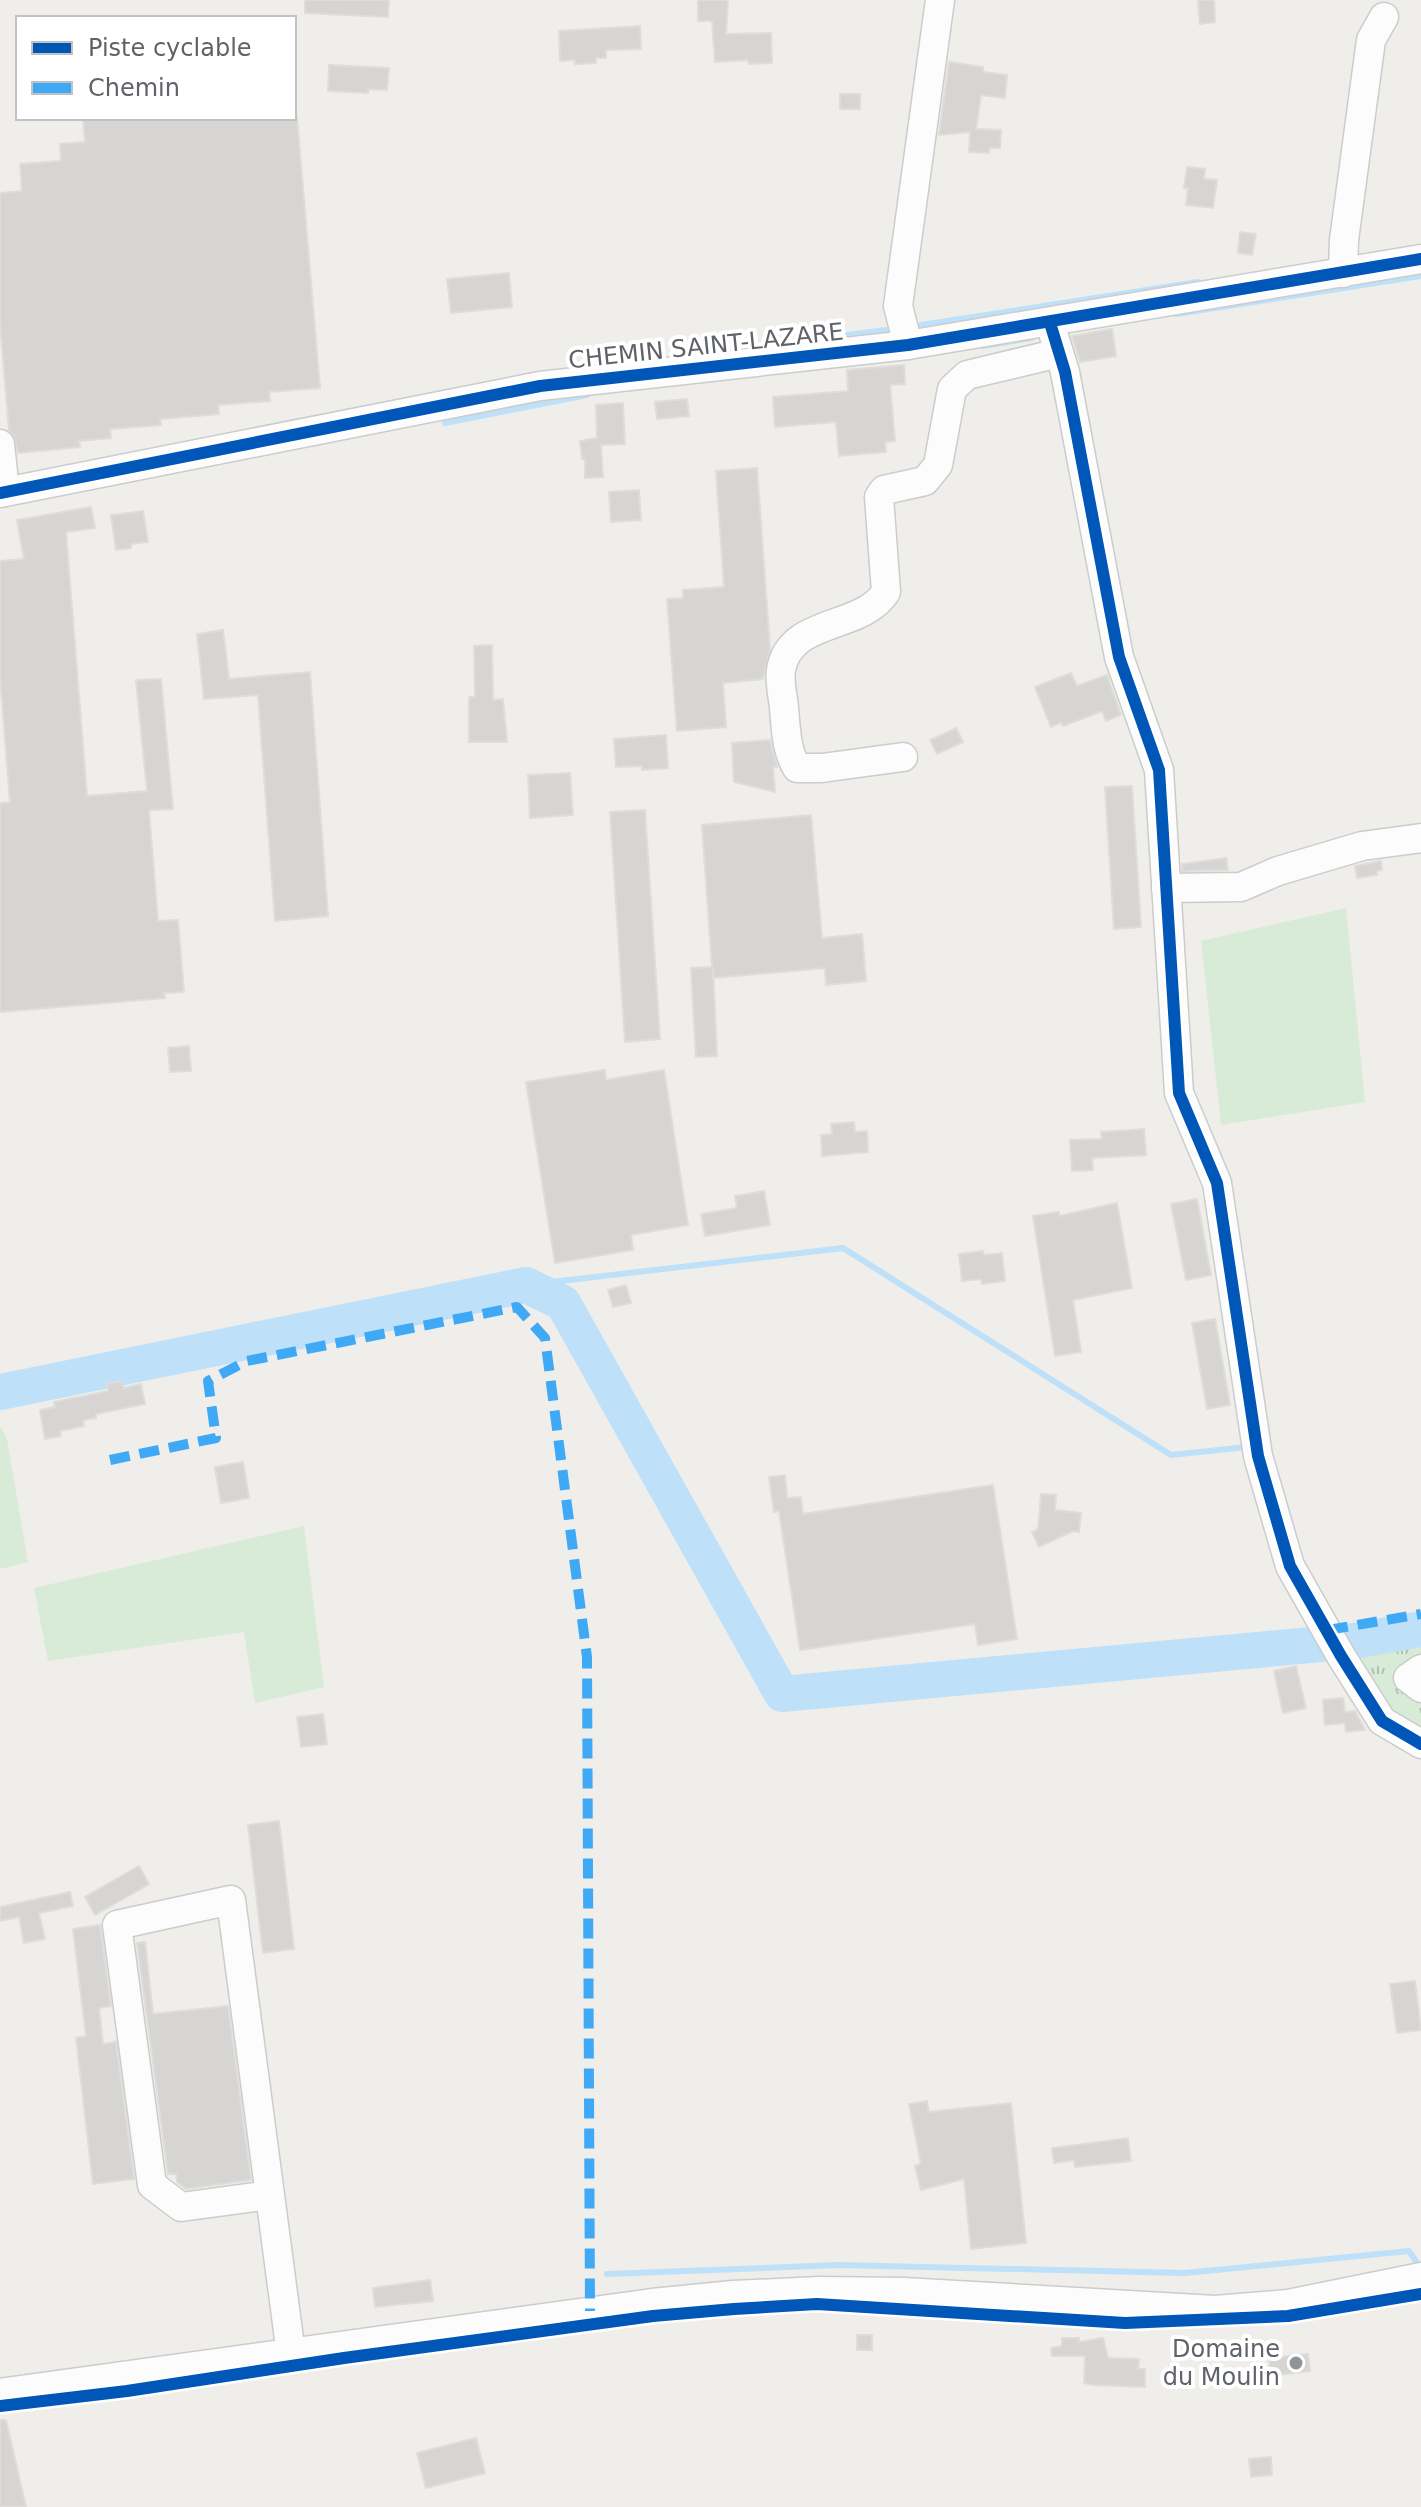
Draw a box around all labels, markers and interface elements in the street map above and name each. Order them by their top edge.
legend [16,16,296,120]
text: Piste cyclable [88,34,252,62]
text: Chemin [88,74,180,102]
street label: CHEMIN SAINT-LAZARE [567,318,845,374]
place label: Domaine du Moulin [1163,2335,1280,2391]
marker: Domaine du Moulin [1287,2354,1305,2372]

